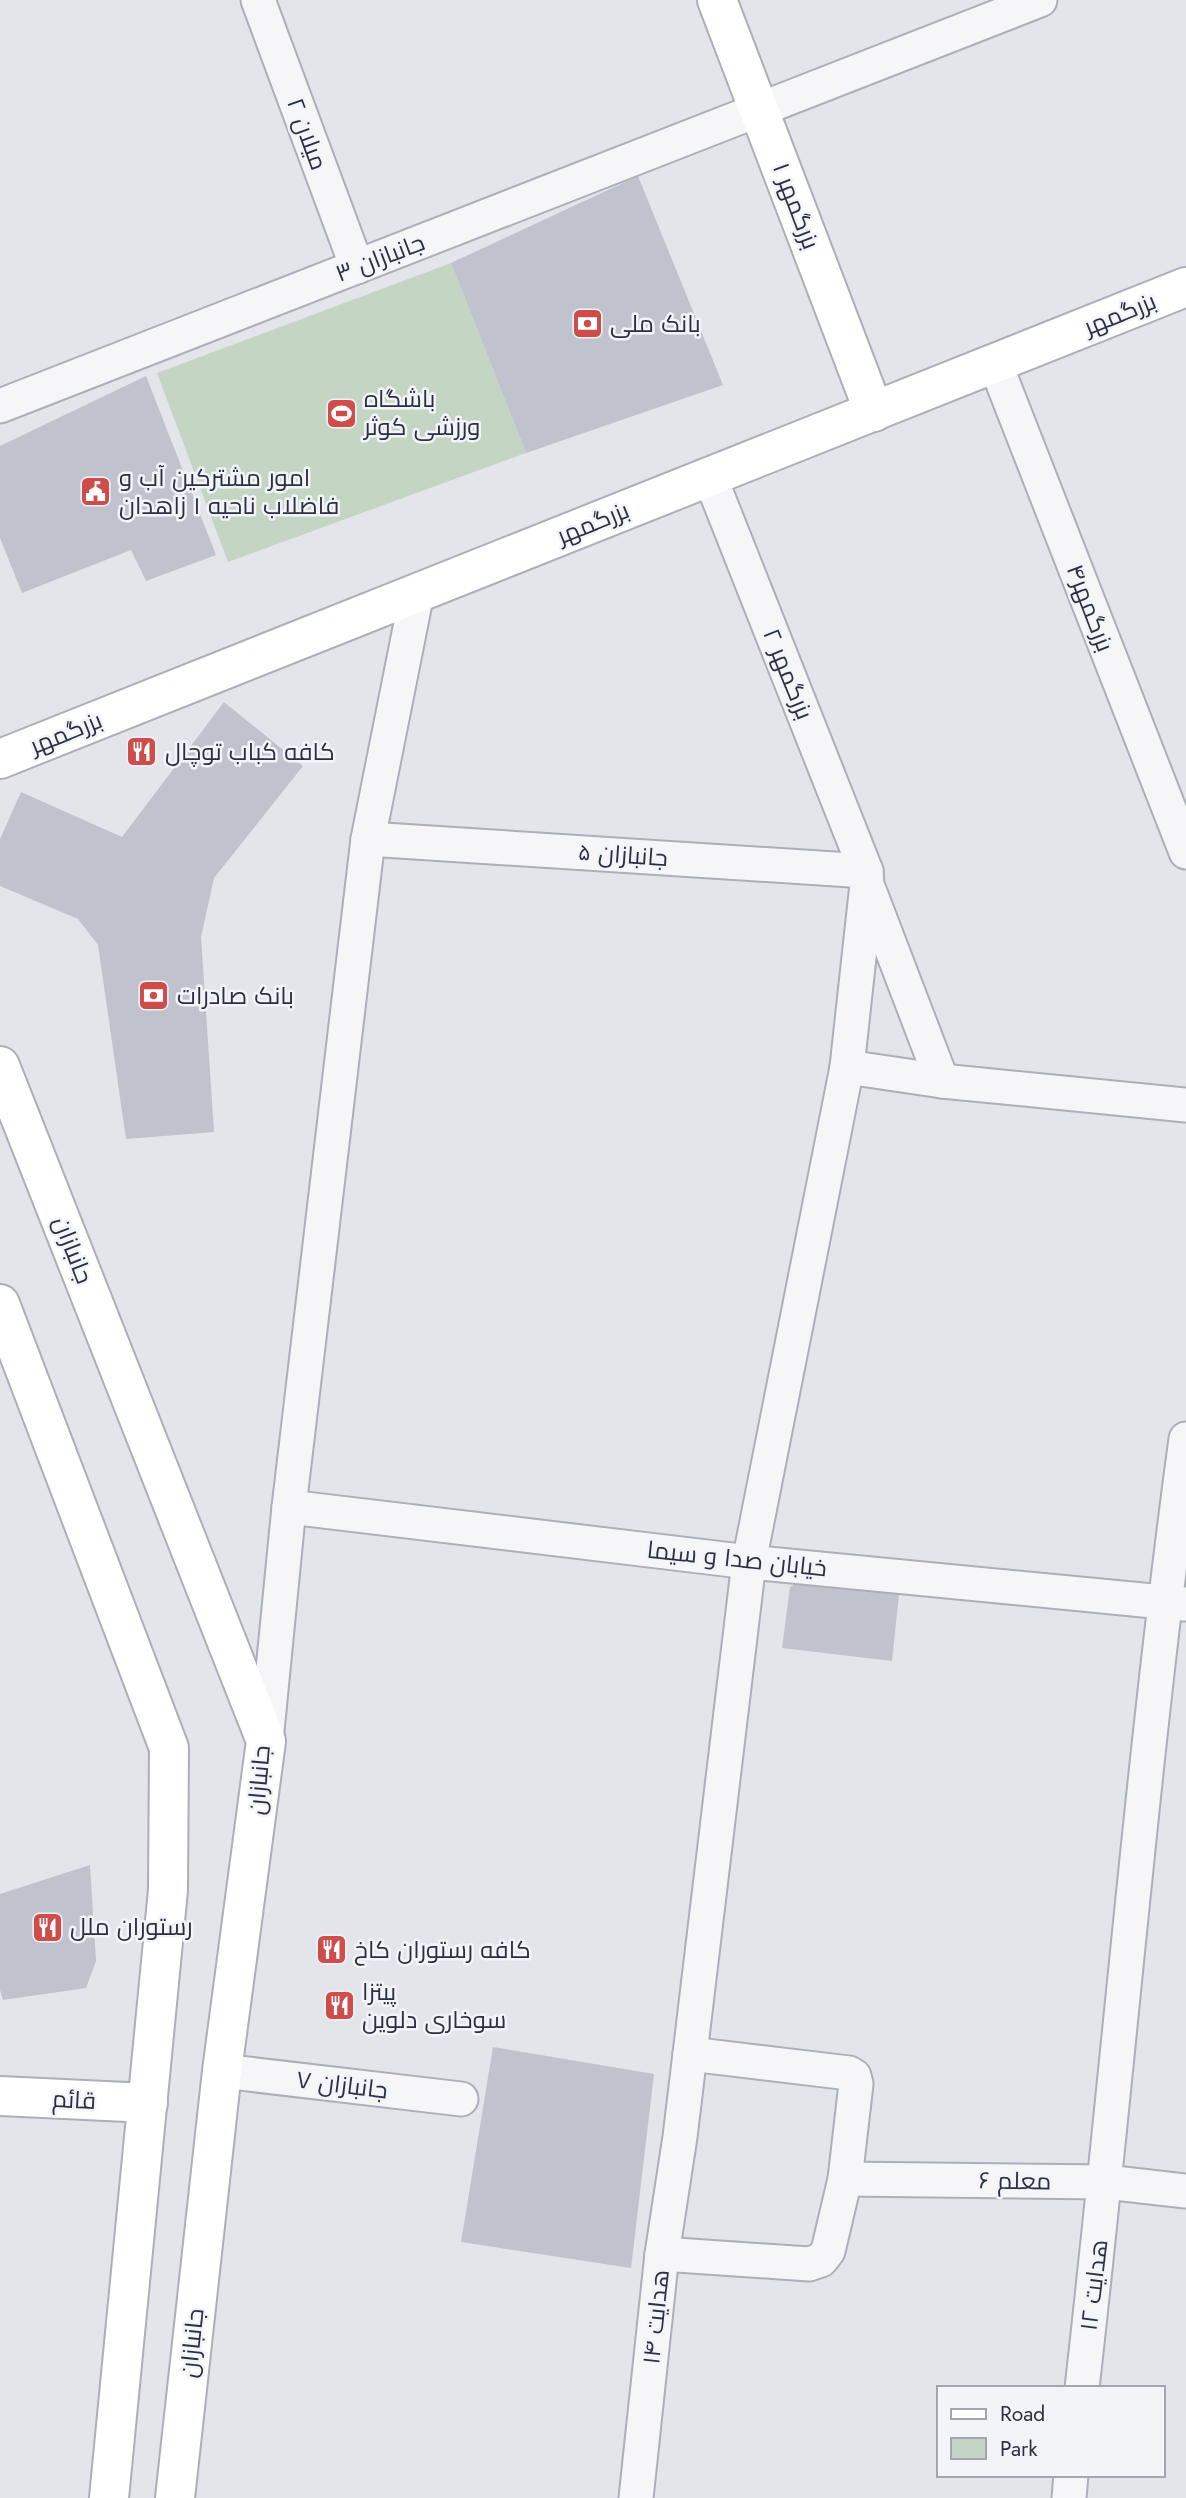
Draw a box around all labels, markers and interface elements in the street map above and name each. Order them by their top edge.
street label: میلان ۲ [278,93,337,175]
street label: بزرگمهر ۱ [764,158,829,254]
street label: جانبازان ۳ [330,225,430,291]
street label: بزرگمهر [1076,283,1161,345]
place label: بانک ملی [610,306,701,341]
bank icon: بانک ملی [570,307,604,341]
place label: باشگاه ورزشی کوثر [362,381,480,444]
sports icon: باشگاه ورزشی کوثر [324,396,358,430]
place label: امور مشترکین آب و فاضلاب ناحیه ۱ زاهدان [119,460,339,523]
public building icon: امور مشترکین آب و فاضلاب ناحیه ۱ زاهدان [79,475,113,509]
street label: بزرگمهر [549,492,634,554]
street label: بزرگمهر۴ [1058,559,1123,657]
street label: بزرگمهر ۲ [754,623,823,725]
street label: بزرگمهر [22,702,107,764]
place label: کافه کباب توچال [165,734,335,769]
restaurant icon: کافه کباب توچال [125,735,159,769]
street label: جانبازان ۵ [577,834,669,875]
place label: بانک صادرات [177,978,294,1013]
bank icon: بانک صادرات [137,979,171,1013]
street label: جانبازان [45,1211,102,1289]
street label: خیابان صدا و سیما [645,1532,829,1585]
street label: جانبازان [238,1744,279,1816]
place label: رستوران ملل [70,1909,193,1944]
restaurant icon: رستوران ملل [30,1910,64,1944]
place label: کافه رستوران کاخ [354,1932,531,1967]
restaurant icon: کافه رستوران کاخ [314,1933,348,1967]
place label: پیتزا سوخاری دلوین [362,1974,506,2037]
restaurant icon: پیتزا سوخاری دلوین [322,1989,356,2023]
street label: جانبازان ۷ [294,2062,390,2107]
street label: قائم [51,2081,97,2118]
street label: معلم ۶ [978,2162,1052,2199]
street label: هدایت ۱۲ [1071,2237,1116,2333]
street label: هدایت ۱۴ [633,2268,678,2366]
street label: جانبازان [170,2306,213,2379]
legend [937,2386,1165,2477]
text: Road [1000,2399,1045,2429]
text: Park [1000,2434,1038,2464]

